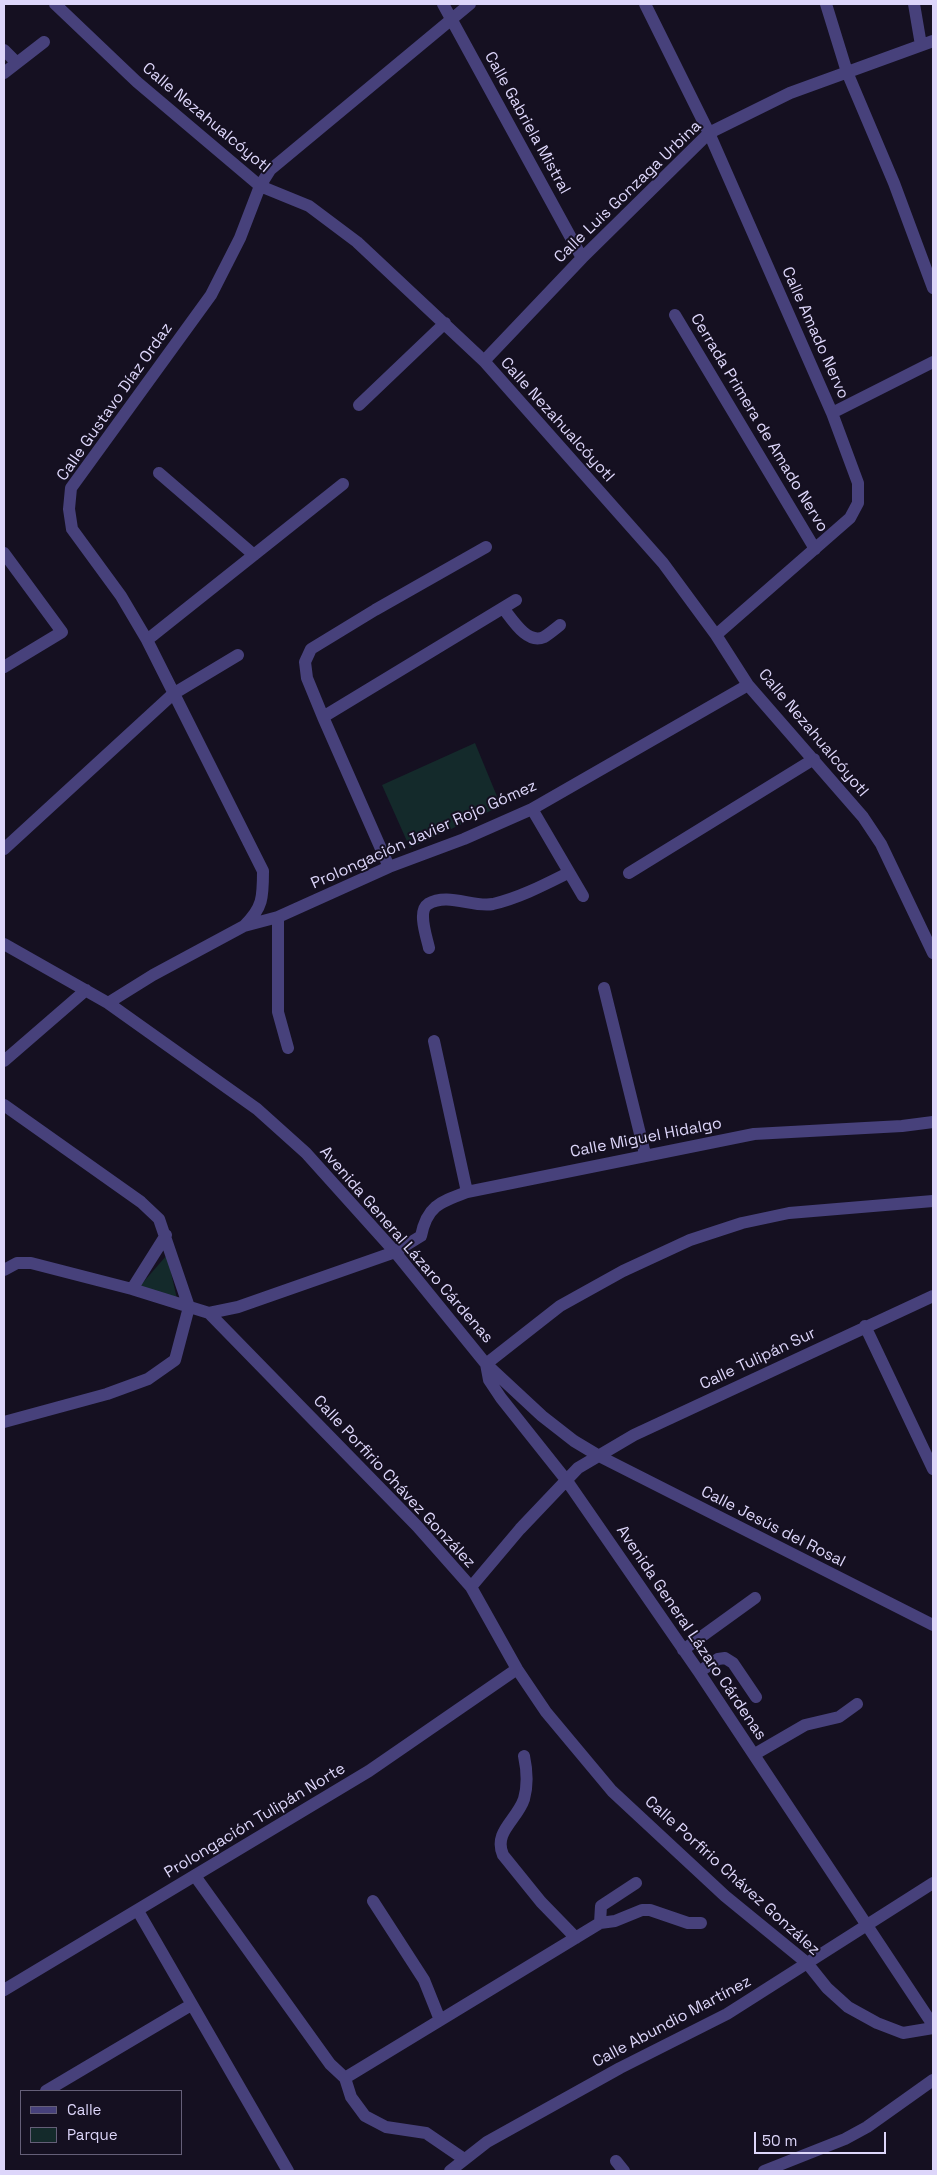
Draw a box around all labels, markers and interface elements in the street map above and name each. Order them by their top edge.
street label: Calle Gabriela Mistral [480,48,574,198]
street label: Calle Nezahualcóyotl [138,59,274,177]
street label: Calle Luis Gonzaga Urbina [551,117,705,267]
street label: Calle Amado Nervo [777,264,853,402]
street label: Cerrada Primera de Amado Nervo [686,310,832,536]
street label: Calle Gustavo Díaz Ordaz [53,319,177,485]
street label: Calle Nezahualcóyotl [496,354,618,486]
street label: Calle Nezahualcóyotl [754,665,872,801]
street label: Prolongación Javier Rojo Gómez [308,776,540,894]
street label: Calle Miguel Hidalgo [568,1114,724,1162]
street label: Avenida General Lázaro Cárdenas [315,1143,497,1347]
street label: Calle Tulipán Sur [697,1324,819,1394]
street label: Calle Porfirio Chávez González [309,1392,479,1572]
street label: Calle Jesús del Rosal [698,1482,848,1572]
street label: Avenida General Lázaro Cárdenas [612,1522,770,1744]
street label: Prolongación Tulipán Norte [161,1759,349,1883]
street label: Calle Porfirio Chávez González [641,1792,823,1960]
street label: Calle Abundio Martínez [589,1972,755,2072]
legend [20,2090,182,2155]
text: Calle [67,2100,102,2119]
scale bar [757,2122,890,2154]
text: Parque [67,2125,118,2144]
text: 50 m [762,2131,797,2150]

